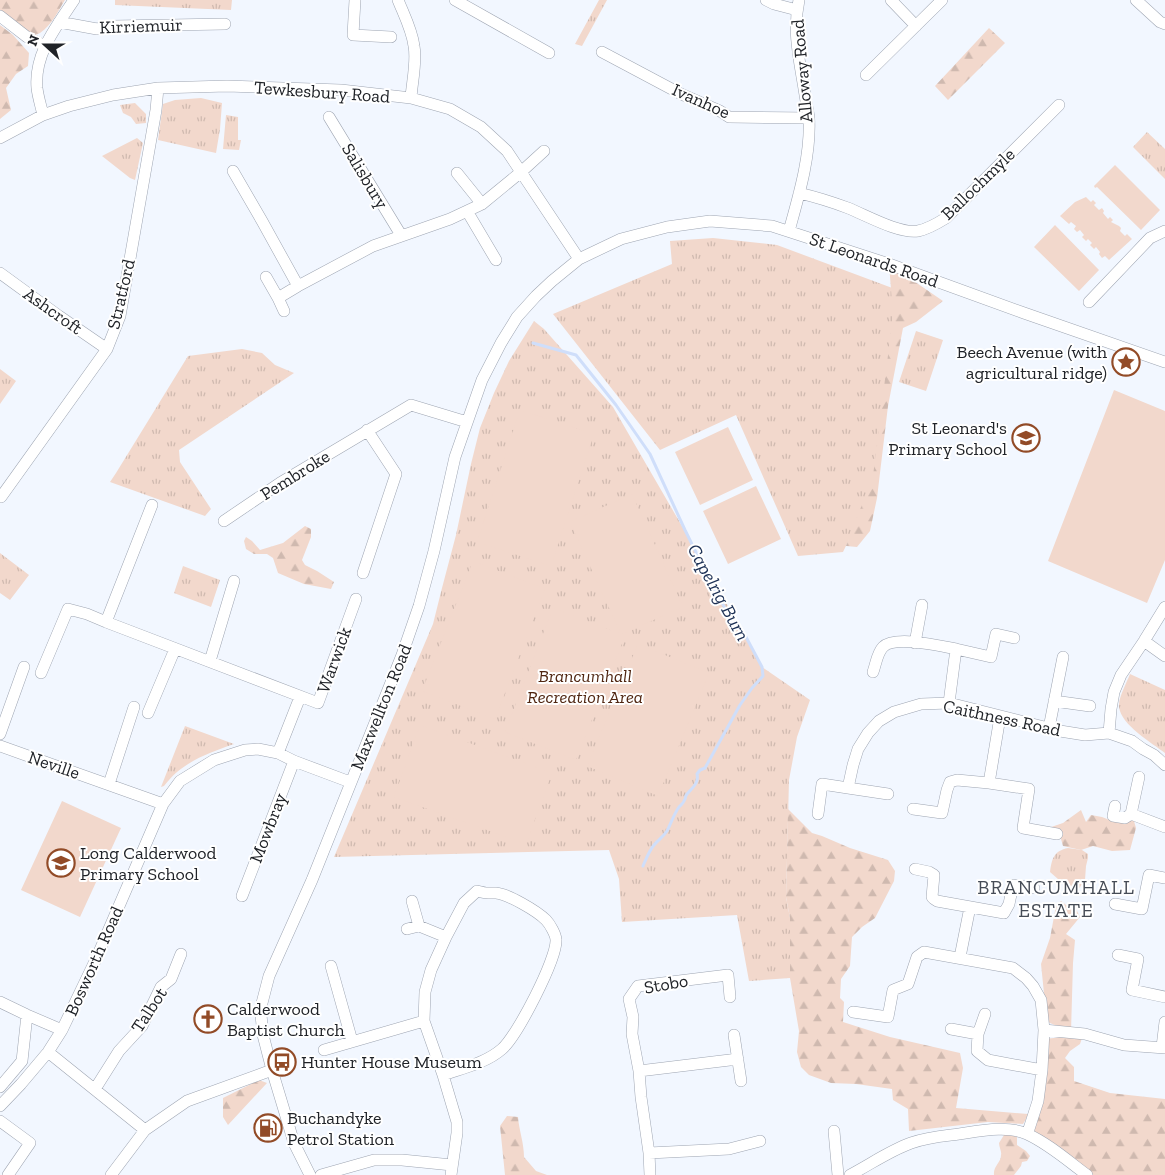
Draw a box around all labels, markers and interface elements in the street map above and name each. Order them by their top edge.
street label: Kirriemuir [99,14,183,38]
street label: Alloway Road [787,18,817,124]
north arrow [20,20,70,70]
text: N [23,32,43,49]
street label: Tewkesbury Road [253,76,391,108]
street label: Ivanhoe [669,79,733,123]
street label: Salisbury [337,139,394,213]
street label: Ballochmyle [937,143,1019,225]
street label: St Leonards Road [807,228,942,292]
street label: Stratford [102,257,140,331]
street label: Ashcroft [19,283,87,339]
place label: Beech Avenue (with agricultural ridge) [957,341,1107,384]
place icon: Beech Avenue (with agricultural ridge) [1111,347,1141,377]
place label: St Leonard's Primary School [888,417,1007,460]
school or university icon: St Leonard's Primary School [1011,423,1041,453]
street label: Pembroke [256,445,334,505]
water label: Capelrig Burn [683,540,755,645]
street label: Warwick [312,623,356,696]
street label: Maxwellton Road [346,641,416,773]
park label: Brancumhall Recreation Area [527,665,643,708]
street label: Caithness Road [941,695,1063,741]
street label: Neville [25,746,83,784]
street label: Mowbray [245,789,292,866]
place label: Long Calderwood Primary School [80,842,216,885]
school or university icon: Long Calderwood Primary School [46,848,76,878]
district label: BRANCUMHALL ESTATE [977,875,1135,922]
street label: Bosworth Road [60,903,128,1019]
street label: Stobo [642,969,690,999]
street label: Talbot [126,983,172,1037]
place label: Calderwood Baptist Church [227,998,345,1041]
church icon: Calderwood Baptist Church [193,1004,223,1034]
bus stop icon: Hunter House Museum [267,1047,297,1077]
place label: Hunter House Museum [301,1051,482,1073]
place label: Buchandyke Petrol Station [287,1107,395,1150]
fuel station icon: Buchandyke Petrol Station [253,1113,283,1143]

